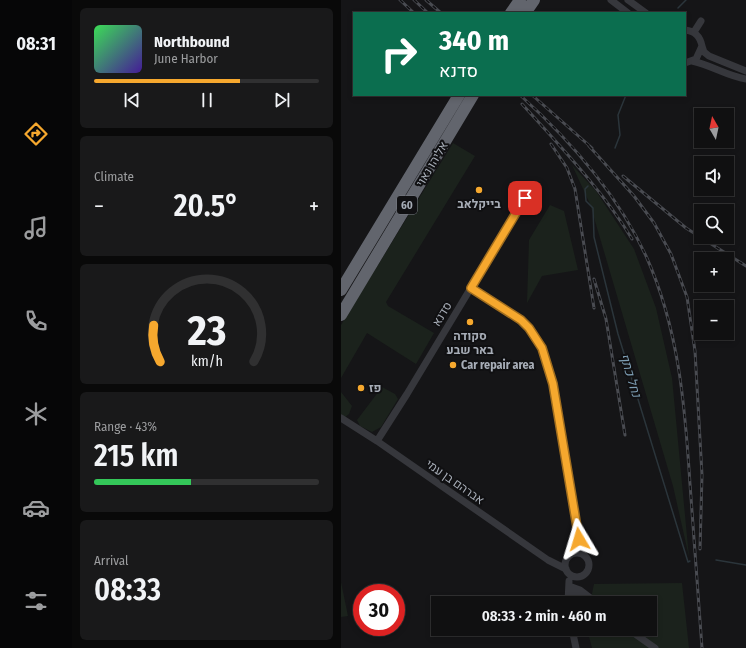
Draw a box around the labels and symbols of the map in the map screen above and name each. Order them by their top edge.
north arrow [694,108,734,148]
street label: אליהו נאוי [413,139,451,189]
pin [508,181,542,215]
marker: בייקלאב [474,185,484,195]
road number: 60 [397,196,417,214]
place label: בייקלאב [457,197,501,211]
street label: סדנא [429,299,455,329]
marker: סקודה באר שבע [465,317,475,327]
place label: סקודה באר שבע [446,329,494,357]
water label: נחל כתף [617,351,645,400]
place label: Car repair area [461,358,535,372]
marker: Car repair area [448,360,458,370]
place label: פז [369,381,382,395]
marker: פז [356,383,366,393]
street label: אברהם בן עמי [423,457,487,507]
position arrow [558,518,600,560]
speed limit sign: 30 [353,584,405,636]

